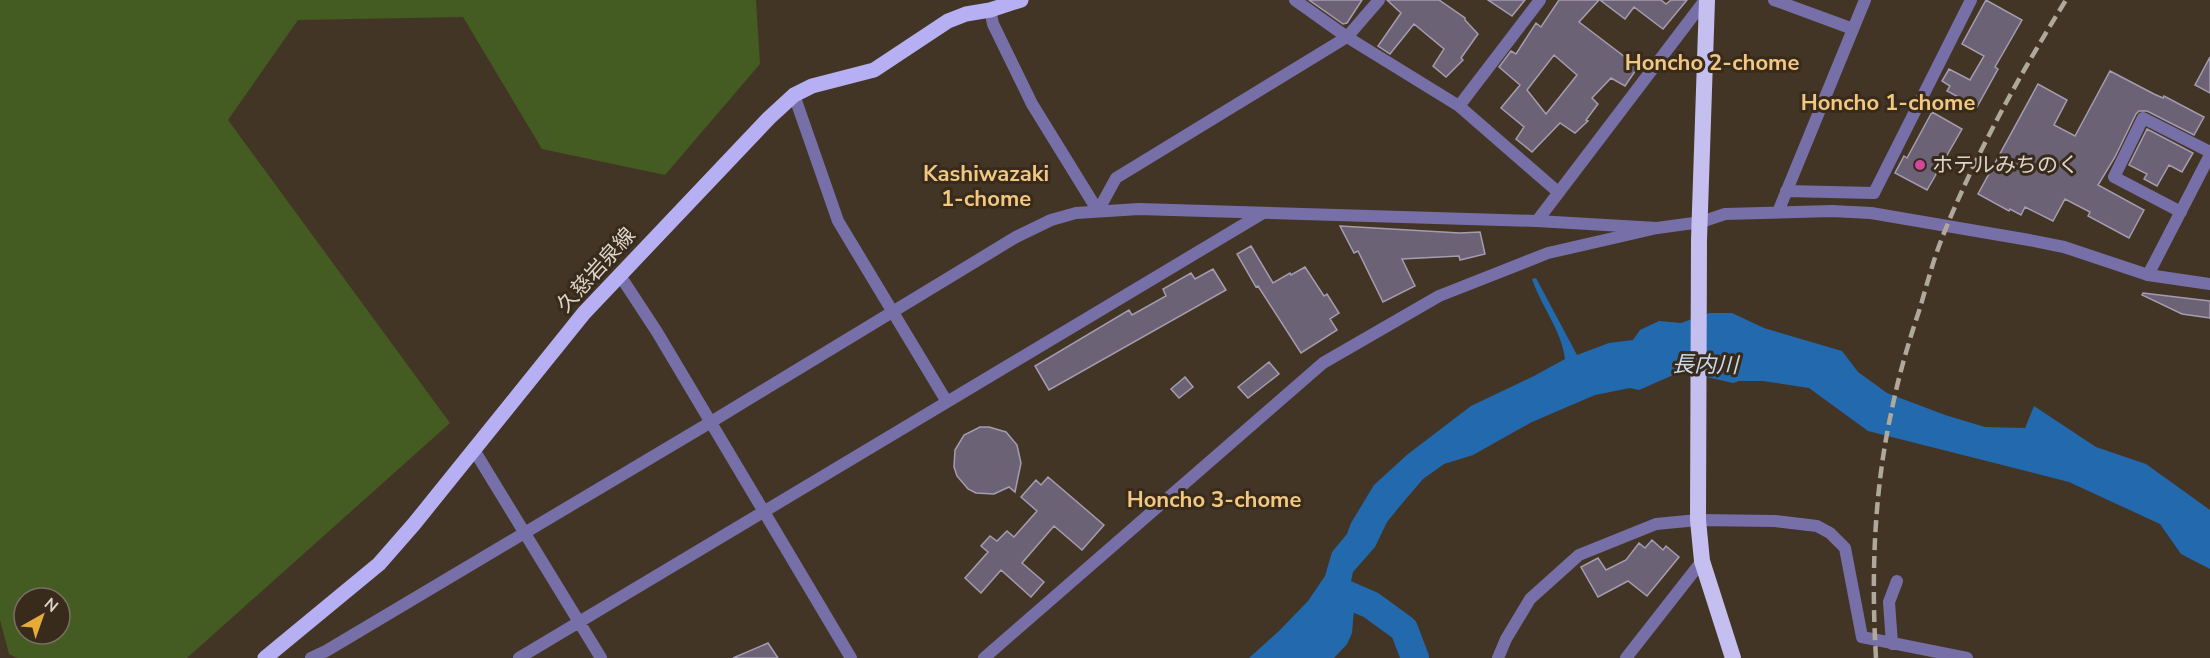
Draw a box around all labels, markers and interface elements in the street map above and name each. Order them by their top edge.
district label: Honcho 2-chome [1625,48,1799,78]
district label: Honcho 1-chome [1801,88,1975,118]
place label: ホテルみちのく [1932,151,2079,179]
marker: ホテルみちのく [1913,158,1927,172]
district label: Kashiwazaki 1-chome [923,159,1049,214]
street label: 久慈岩泉線 [550,222,642,318]
water label: 長内川 [1672,349,1740,381]
district label: Honcho 3-chome [1127,485,1301,515]
north arrow [12,586,72,646]
text: N [39,593,63,618]

